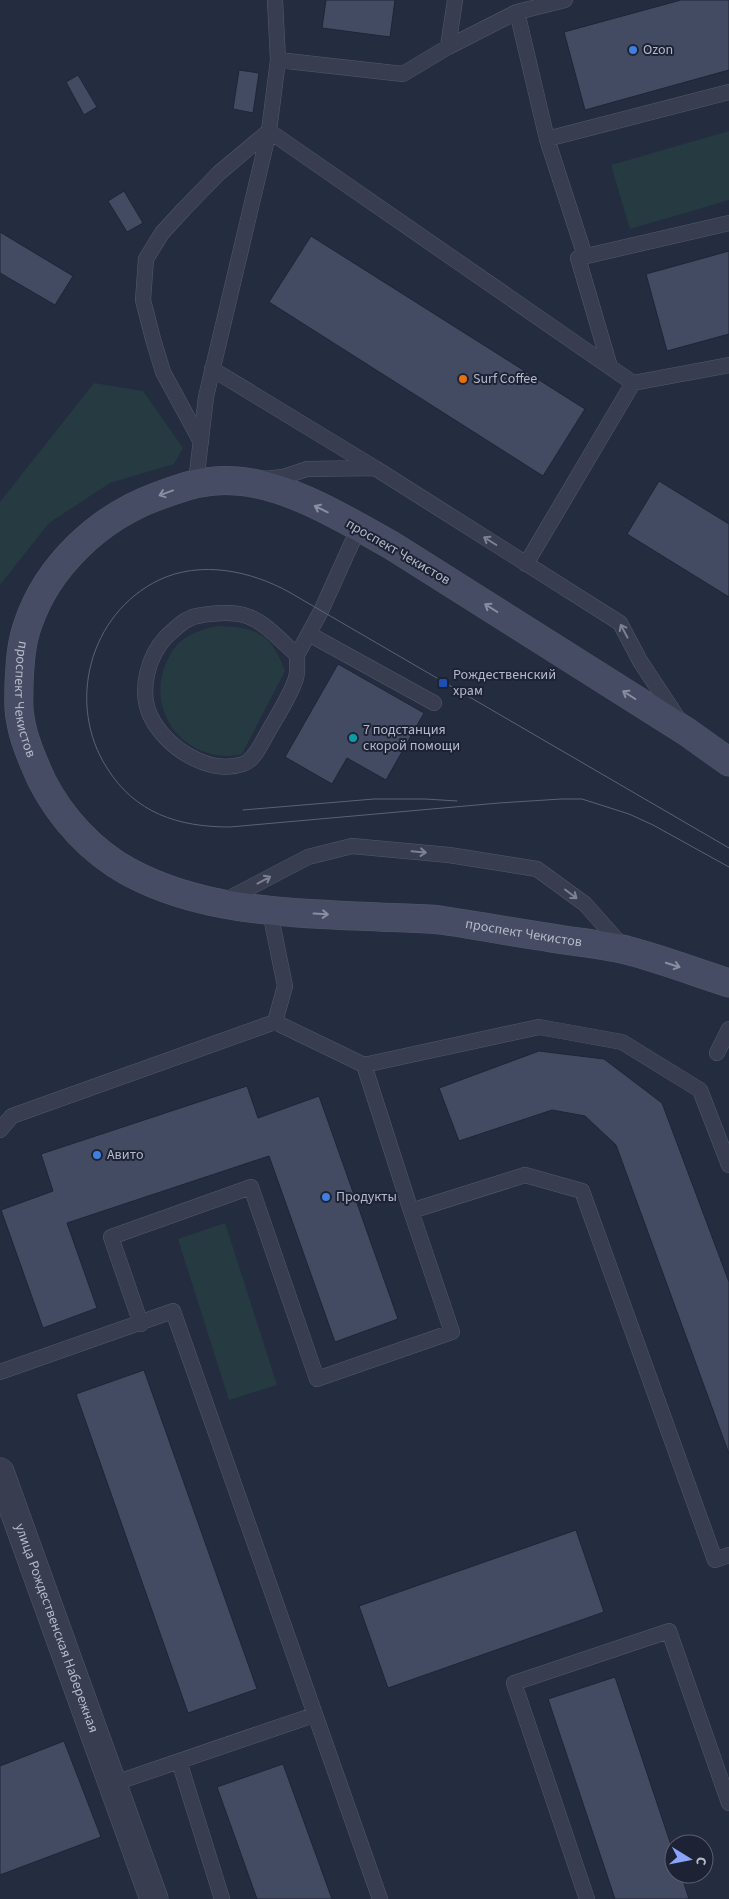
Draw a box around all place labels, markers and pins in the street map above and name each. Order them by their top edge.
place label: Ozon [643,40,673,60]
marker: Ozon [627,44,639,56]
place label: Surf Coffee [473,369,537,389]
marker: Surf Coffee [457,373,469,385]
place label: Рождественский храм [453,665,556,701]
marker: Рождественский храм [437,677,449,689]
place label: 7 подстанция скорой помощи [363,720,460,756]
marker: 7 подстанция скорой помощи [347,732,359,744]
place label: Авито [107,1145,143,1165]
marker: Авито [91,1149,103,1161]
place label: Продукты [336,1187,397,1207]
marker: Продукты [320,1191,332,1203]

